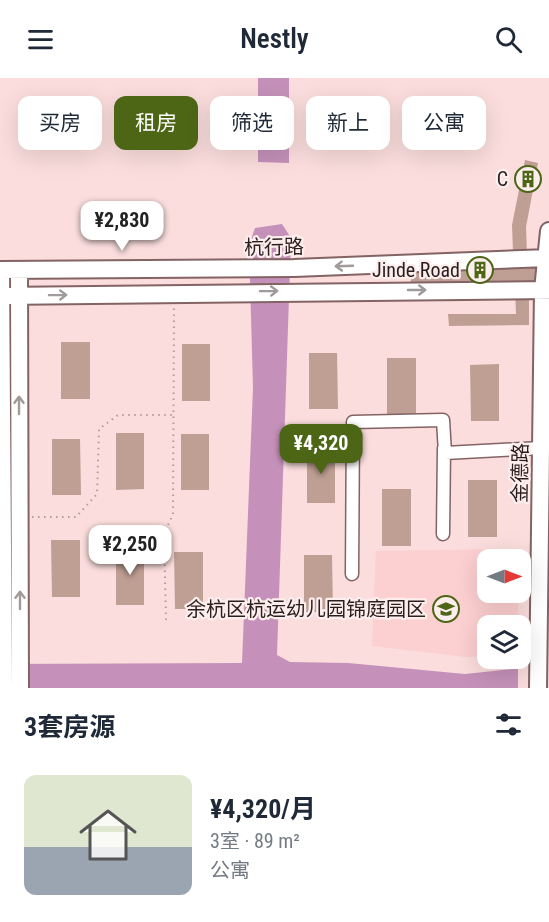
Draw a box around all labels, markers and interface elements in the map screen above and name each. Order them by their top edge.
icon: menu [24,23,57,56]
text: Nestly [240,23,309,55]
icon: search [492,23,525,56]
chip: 买房 [18,96,102,150]
chip: 租房 [114,96,198,150]
chip: 筛选 [210,96,294,150]
chip: 新上 [306,96,390,150]
chip: 公寓 [402,96,486,150]
building icon: C [513,164,543,194]
place label: C [497,167,508,191]
pin: ¥2,830 [73,201,171,252]
text: ¥2,830 [95,208,149,232]
street label: 杭行路 [244,234,304,260]
building icon: Jinde Road [465,255,495,285]
place label: Jinde Road [372,258,460,282]
one-way arrow [334,261,354,272]
one-way arrow [406,284,426,296]
one-way arrow [259,285,279,297]
one-way arrow [48,289,68,301]
one-way arrow [13,395,25,415]
pin: ¥4,320 [272,424,370,475]
text: ¥4,320 [294,431,348,455]
street label: 金德路 [507,443,533,503]
pin: ¥2,250 [81,525,179,576]
text: ¥2,250 [103,532,157,556]
north arrow [477,549,531,603]
map controls [477,549,531,669]
one-way arrow [14,590,26,610]
school or university icon: 余杭区杭运幼儿园锦庭园区 [431,594,461,624]
place label: 余杭区杭运幼儿园锦庭园区 [186,597,426,621]
button: layers [477,615,531,669]
icon: filters [492,708,525,741]
text: 3套房源 [24,712,115,742]
text: ¥4,320/月 [210,794,316,824]
icon: home [72,799,144,871]
text: 3室 · 89 m² [210,829,300,853]
text: 公寓 [210,858,250,882]

